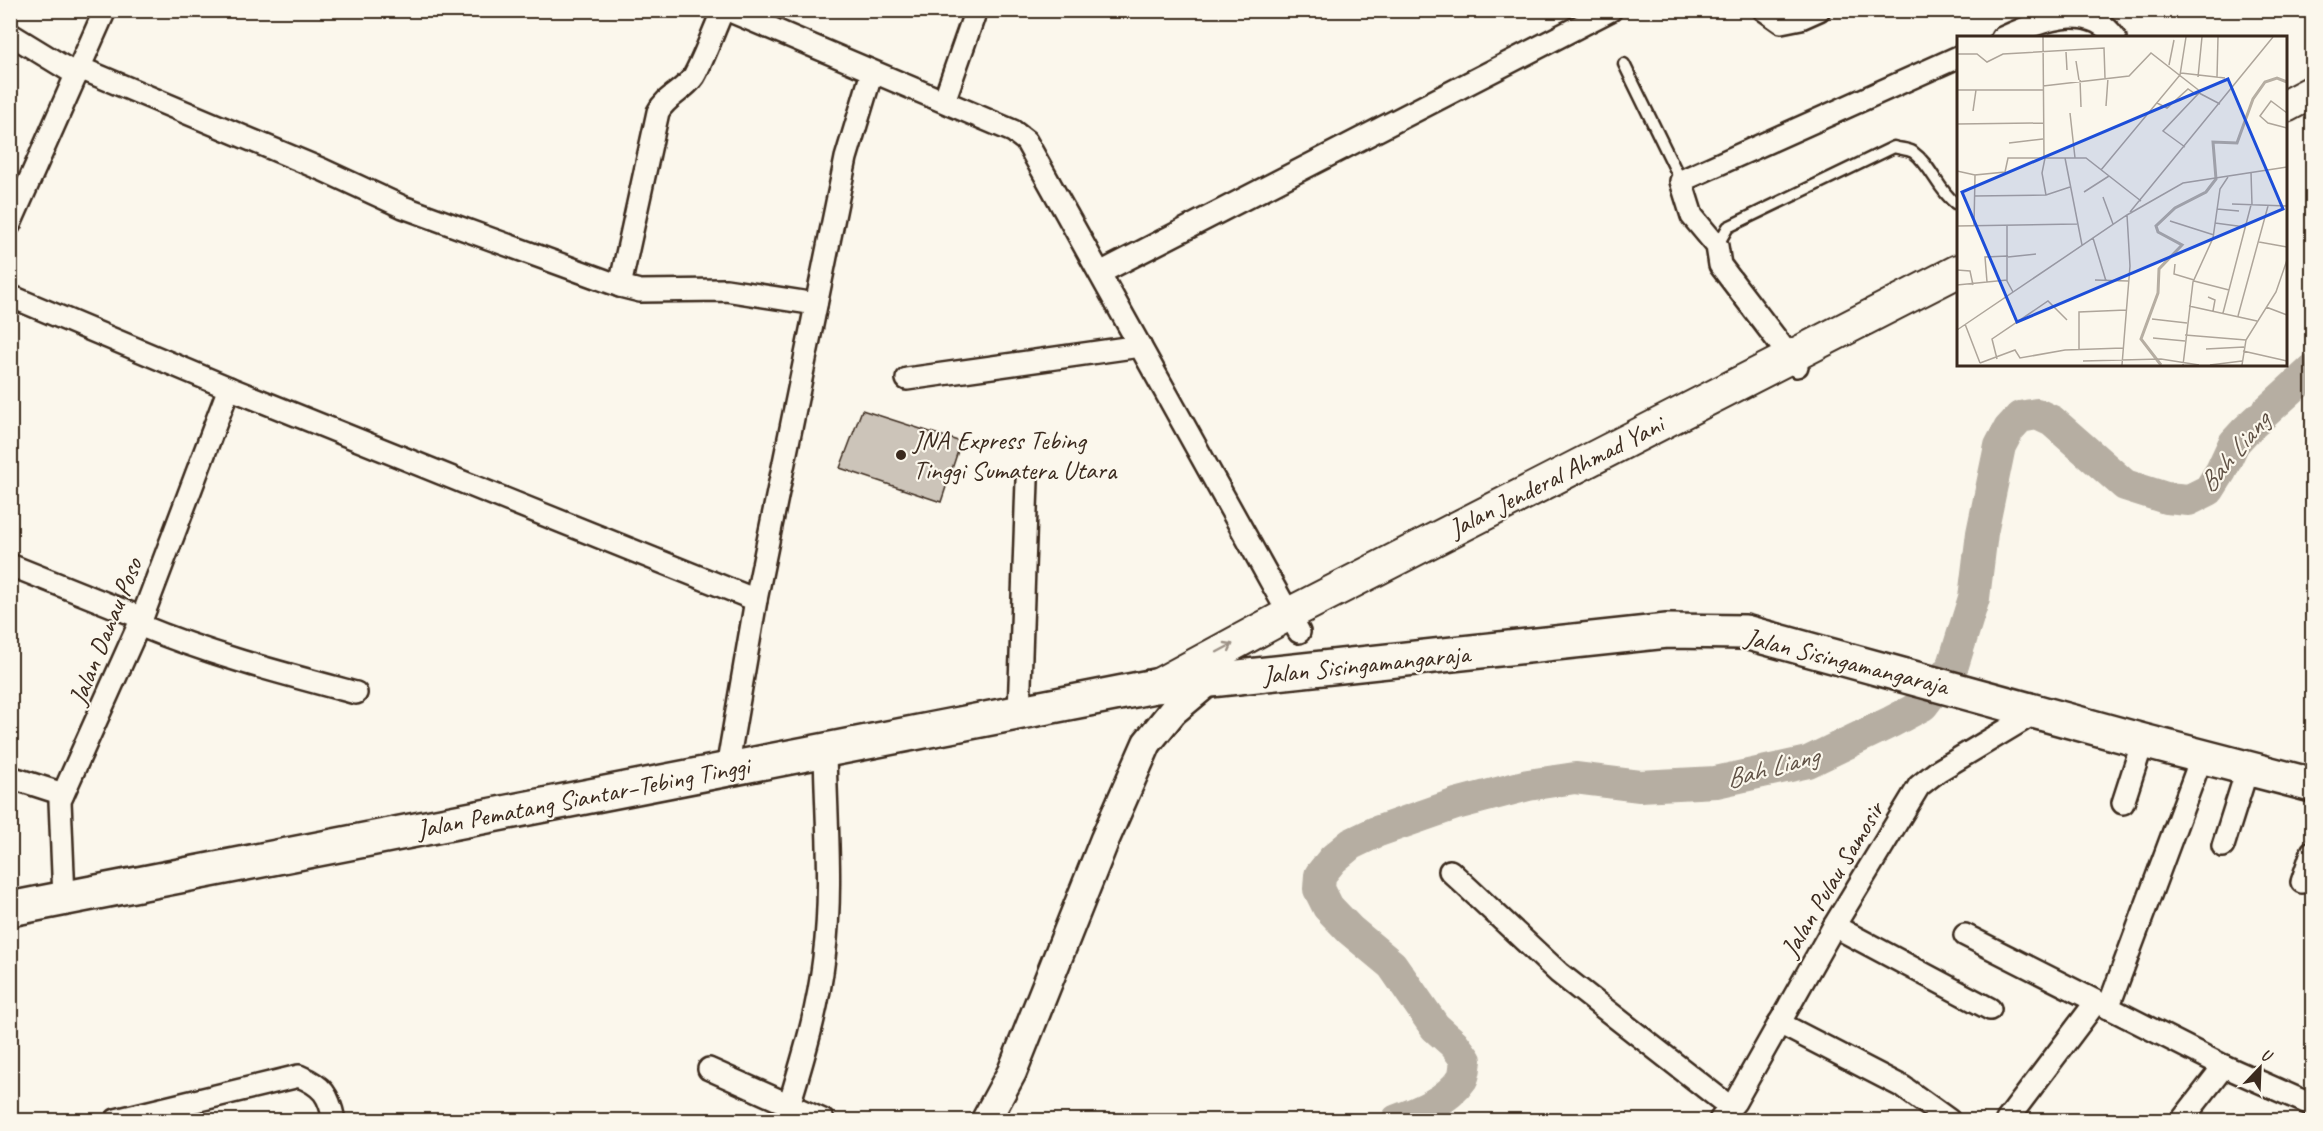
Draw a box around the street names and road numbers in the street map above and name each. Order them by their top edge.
street label: Jalan Jenderal Ahmad Yani [1442,407,1672,546]
street label: Jalan Danau Poso [60,551,151,711]
street label: Jalan Sisingamangaraja [1740,620,1954,703]
street label: Jalan Sisingamangaraja [1259,637,1473,692]
street label: Jalan Pematang Siantar–Tebing Tinggi [412,748,755,846]
street label: Jalan Pulau Samosir [1772,794,1893,964]

